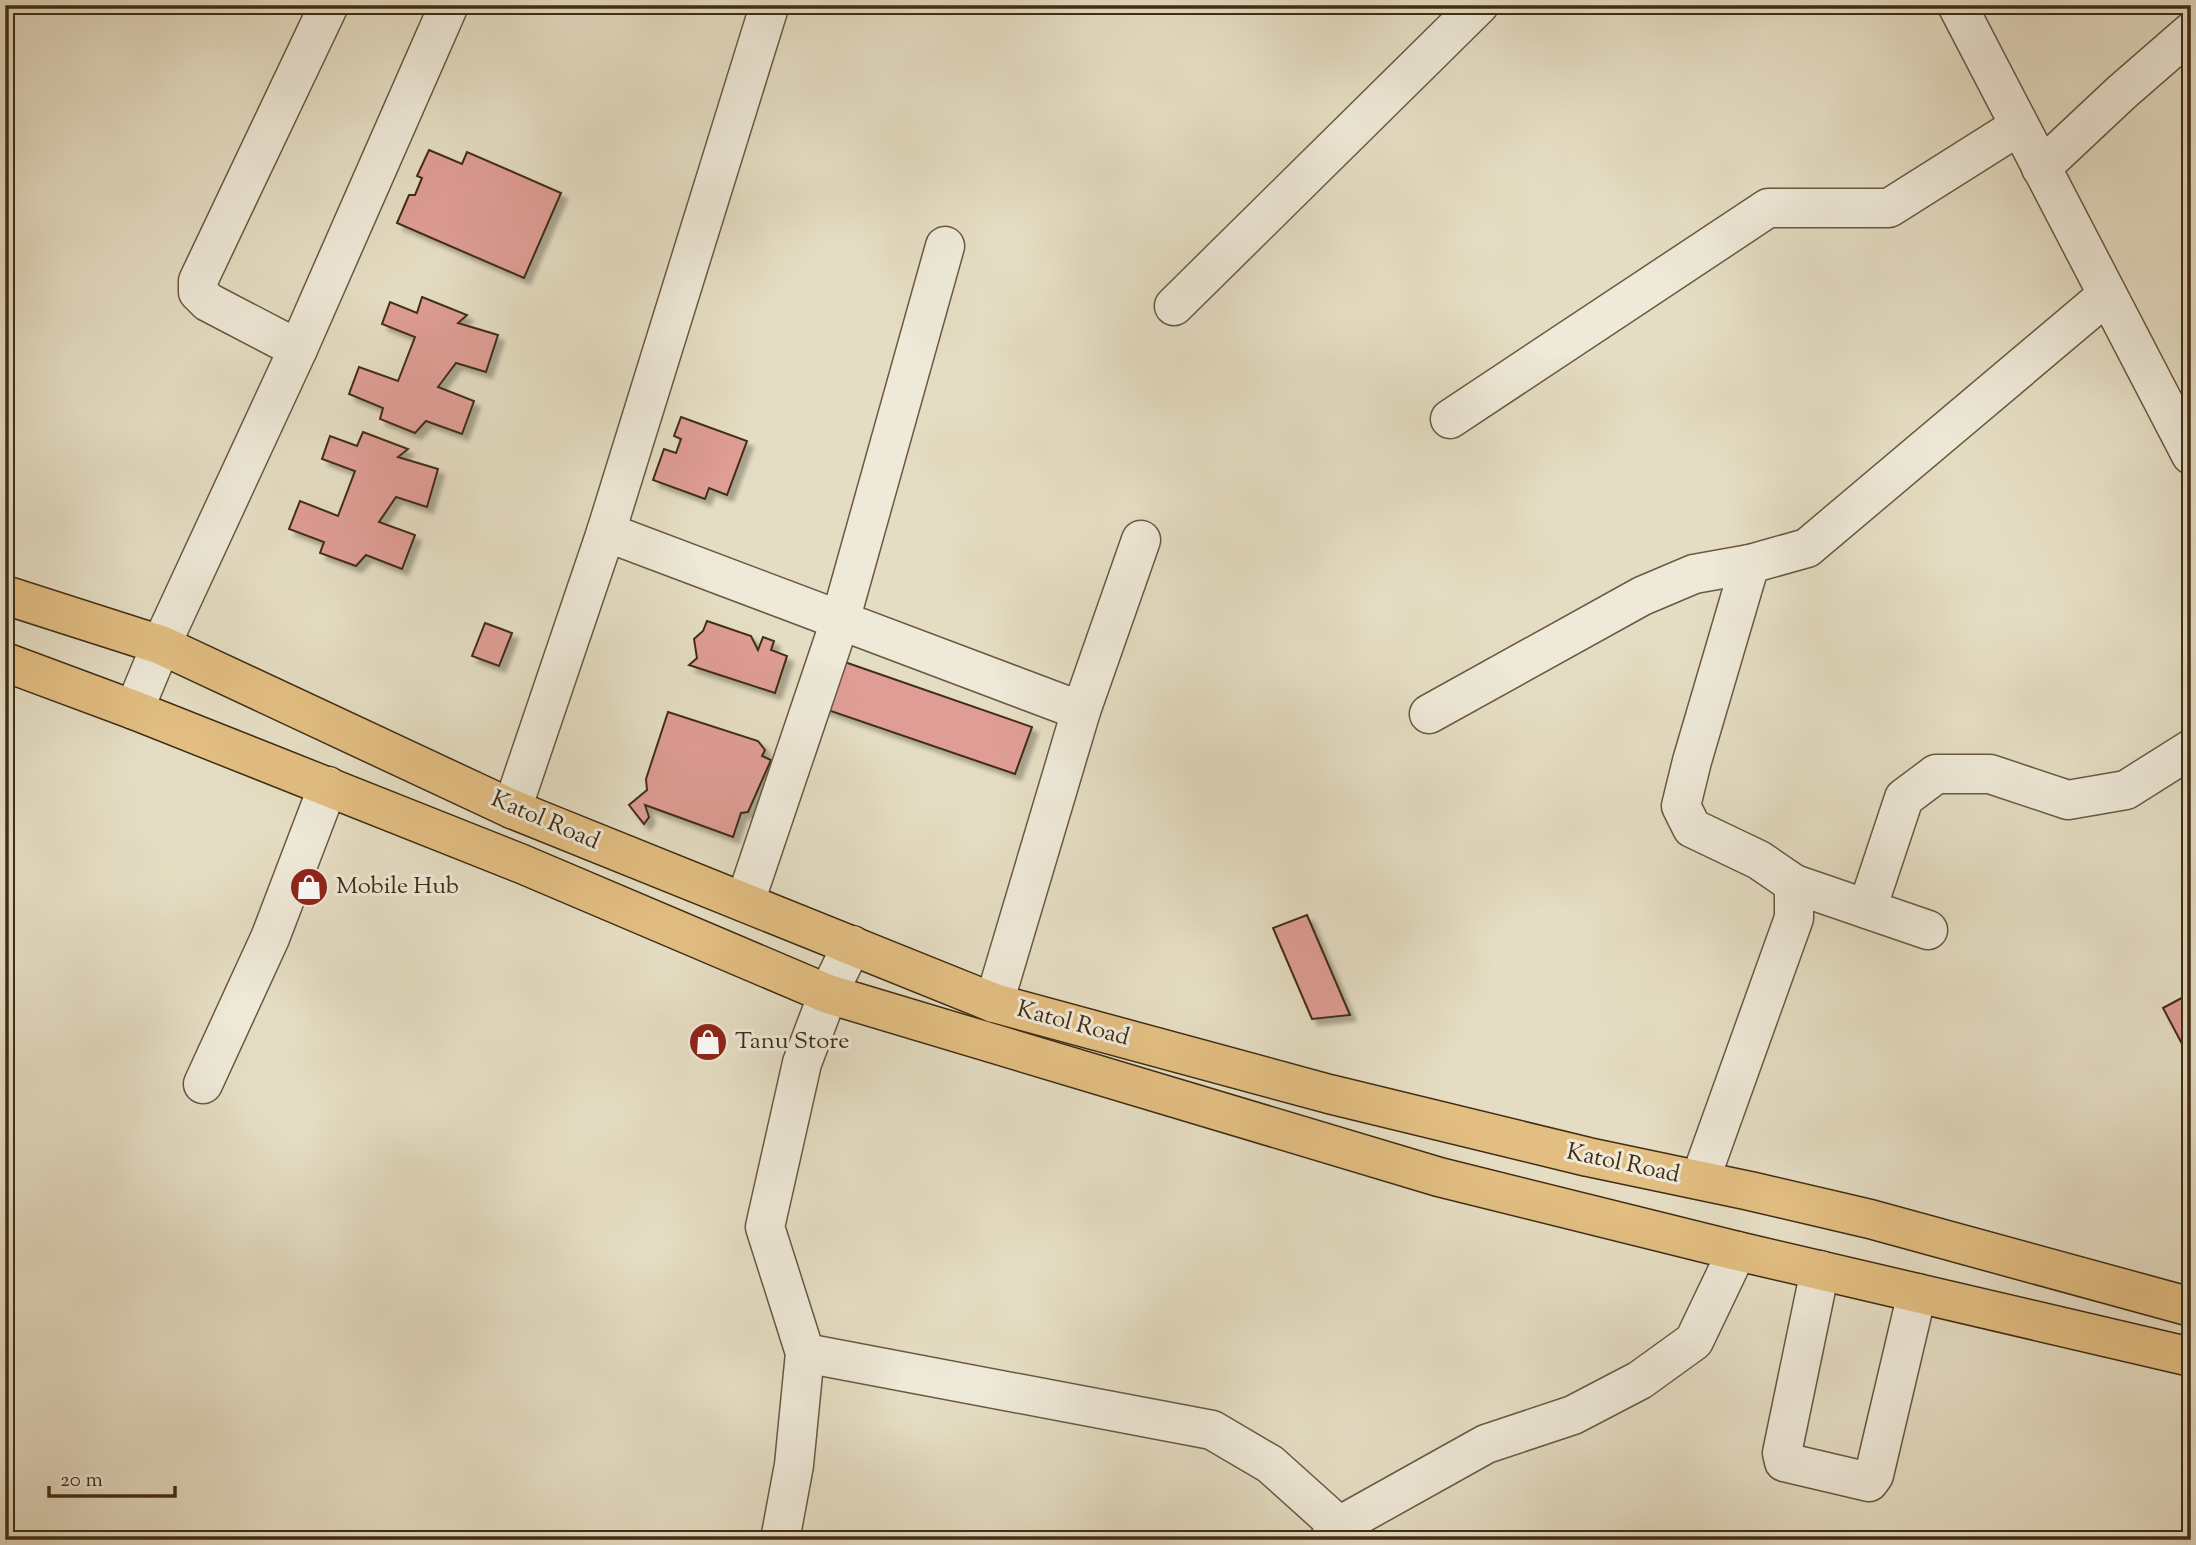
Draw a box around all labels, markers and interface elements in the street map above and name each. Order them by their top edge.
street label: Katol Road [485,783,605,859]
shop icon: Mobile Hub [288,866,330,908]
place label: Mobile Hub [336,870,459,904]
street label: Katol Road [1013,993,1133,1055]
shop icon: Tanu Store [687,1021,729,1063]
place label: Tanu Store [735,1025,850,1059]
street label: Katol Road [1563,1135,1683,1193]
scale bar [49,1454,175,1498]
text: 20 m [60,1466,103,1496]

